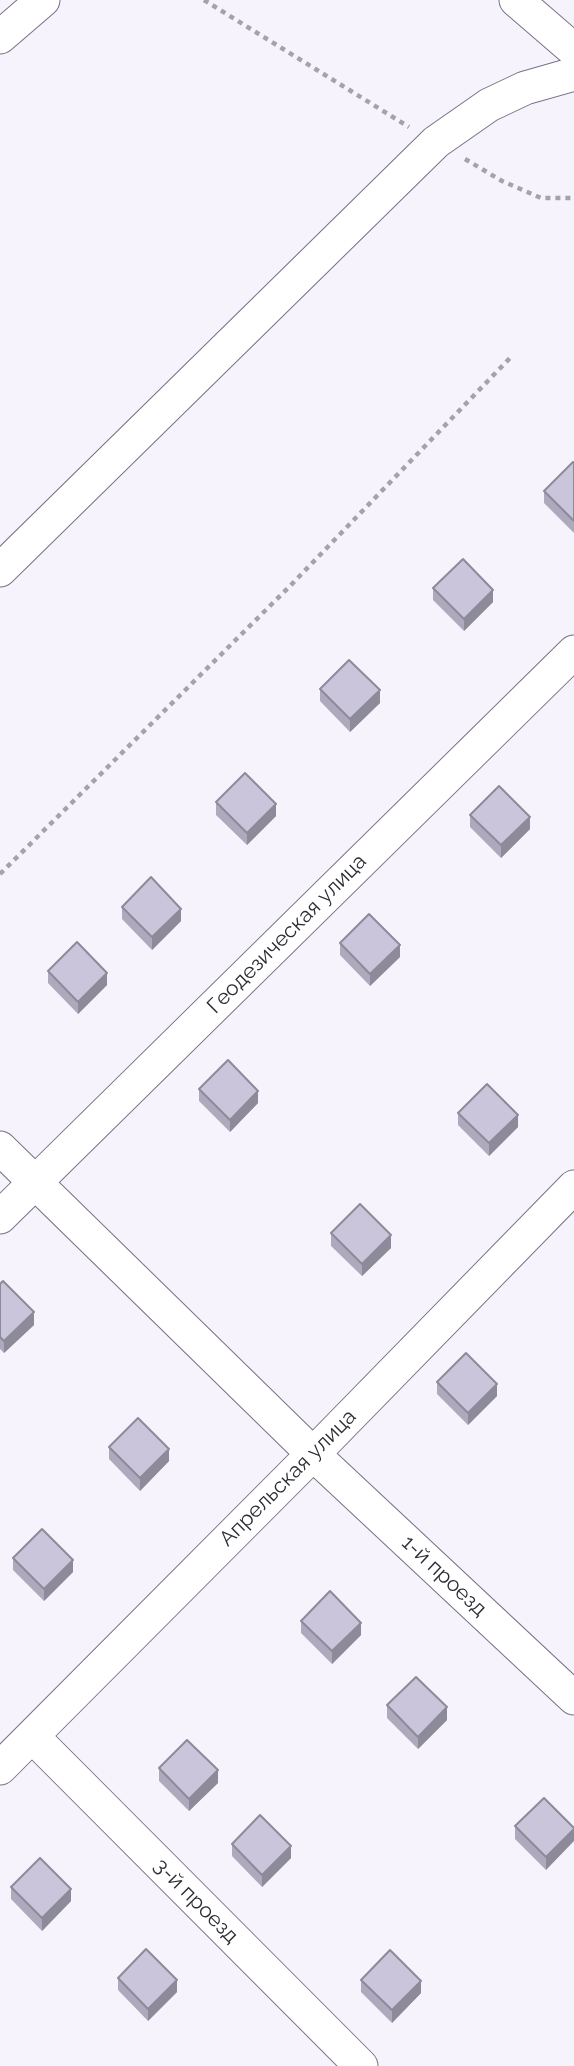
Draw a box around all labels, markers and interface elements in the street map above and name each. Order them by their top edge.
street label: Геодезическая улица [202,849,372,1019]
street label: Апрельская улица [214,1404,362,1552]
street label: 1-й проезд [396,1530,492,1622]
street label: 3-й проезд [148,1853,244,1949]

